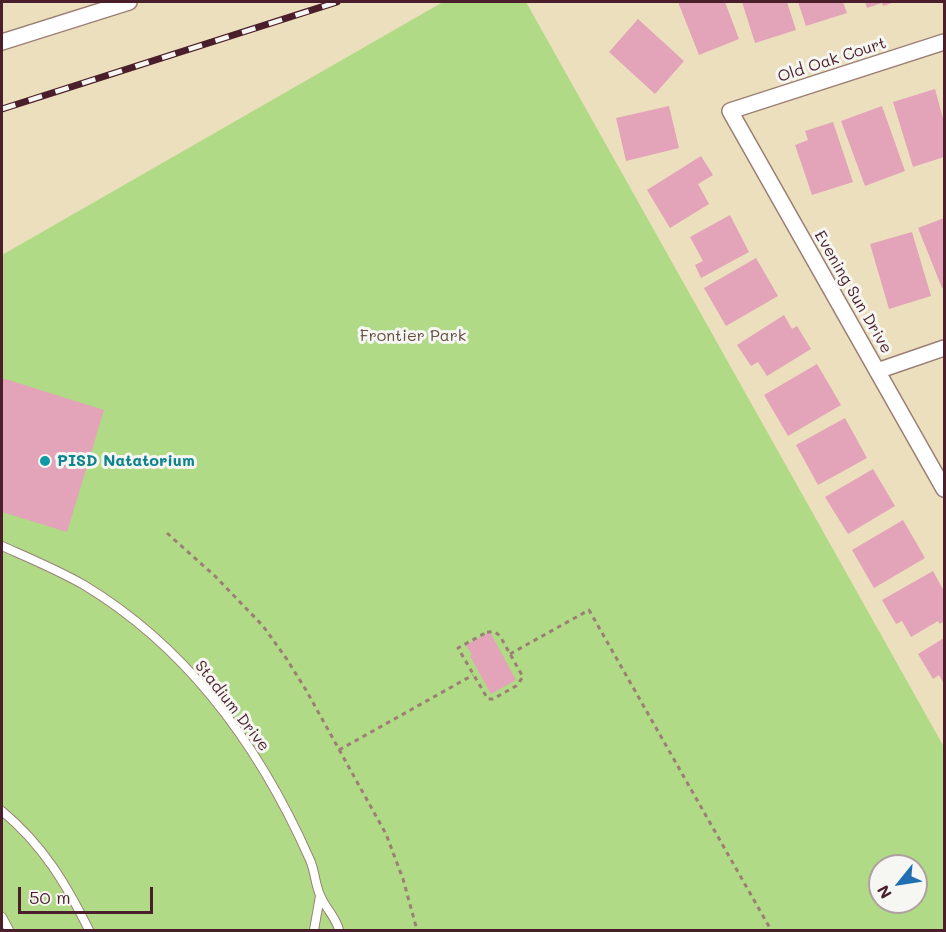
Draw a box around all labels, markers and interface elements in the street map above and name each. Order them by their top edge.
street label: Old Oak Court [775,33,889,87]
street label: Evening Sun Drive [810,227,896,357]
park label: Frontier Park [360,326,466,346]
place label: PISD Natatorium [57,451,195,471]
marker: PISD Natatorium [38,454,52,468]
street label: Stadium Drive [191,657,273,755]
north arrow [868,854,928,914]
scale bar [21,875,156,913]
text: N [872,882,896,903]
text: 50 m [29,885,71,909]

